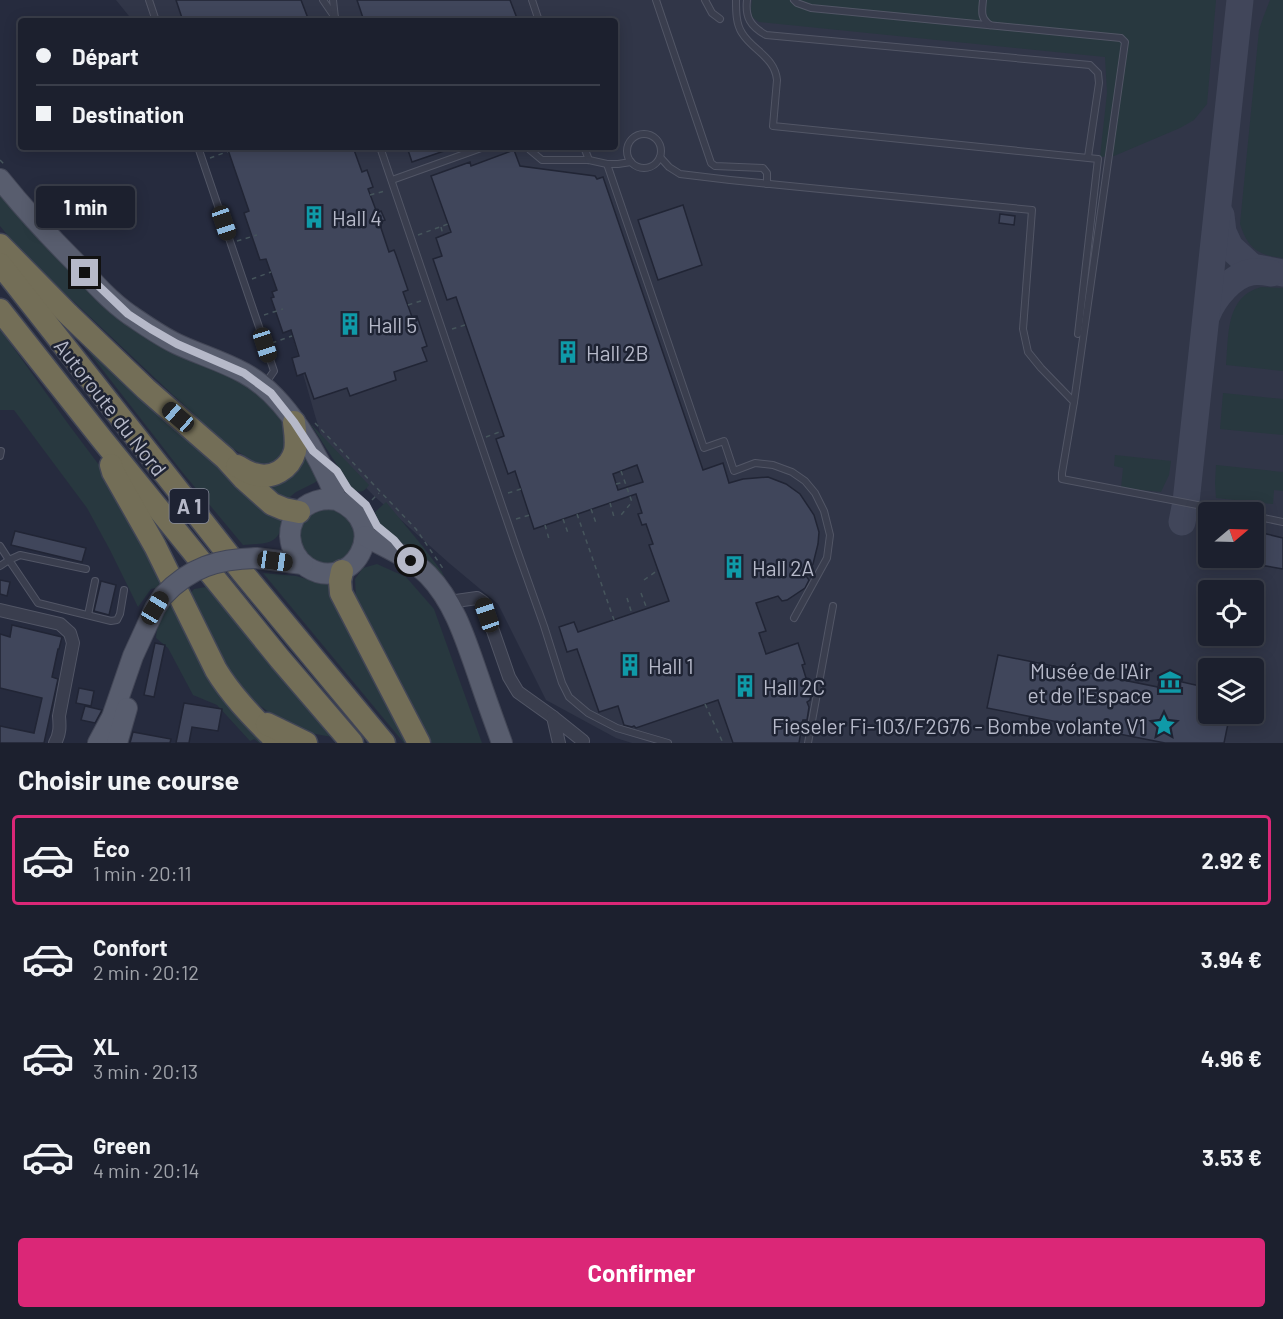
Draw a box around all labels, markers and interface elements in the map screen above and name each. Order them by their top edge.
text: Départ [72,43,139,69]
text: Destination [72,101,184,127]
callout: 1 min [36,186,134,228]
text: 1 min [64,195,107,219]
car [210,203,238,243]
building icon: Hall 4 [301,204,327,230]
place label: Hall 4 [332,205,382,230]
route end [71,259,98,286]
building icon: Hall 5 [337,311,363,337]
place label: Hall 5 [368,312,417,337]
car [251,325,279,365]
street label: Autoroute du Nord [50,333,172,481]
building icon: Hall 2B [555,339,581,365]
place label: Hall 2B [586,340,649,365]
car [159,398,197,436]
road number: A 1 [170,489,208,523]
north arrow [1198,502,1264,568]
map controls [1198,502,1264,724]
route start [397,547,424,574]
car [256,550,294,572]
building icon: Hall 2A [721,554,747,580]
place label: Hall 2A [752,555,815,580]
button: locate [1198,580,1264,646]
car [138,588,172,628]
car [473,595,501,635]
building icon: Hall 1 [617,652,643,678]
place label: Hall 1 [648,653,694,678]
place label: Musée de l'Air et de l'Espace [1027,658,1152,707]
button: layers [1198,658,1264,724]
museum icon: Musée de l'Air et de l'Espace [1157,669,1183,695]
building icon: Hall 2C [732,673,758,699]
place label: Hall 2C [763,674,825,699]
place icon: Fieseler Fi-103/F2G76 - Bombe volante V1 [1151,712,1177,738]
place label: Fieseler Fi-103/F2G76 - Bombe volante V1 [772,713,1146,738]
text: Choisir une course [18,763,239,795]
icon: car [21,833,75,887]
text: Éco [93,835,130,861]
text: 2.92 € [1201,847,1262,873]
text: 1 min · 20:11 [93,861,191,885]
icon: car [21,932,75,986]
text: Confort [93,934,168,960]
text: 3.94 € [1201,946,1262,972]
text: 2 min · 20:12 [93,960,199,984]
icon: car [21,1031,75,1085]
text: XL [93,1033,119,1059]
text: 4.96 € [1201,1045,1262,1071]
text: 3 min · 20:13 [93,1059,198,1083]
icon: car [21,1130,75,1184]
text: Green [93,1132,151,1158]
text: 3.53 € [1202,1144,1262,1170]
text: 4 min · 20:14 [93,1158,199,1182]
button: Confirmer [18,1238,1265,1307]

